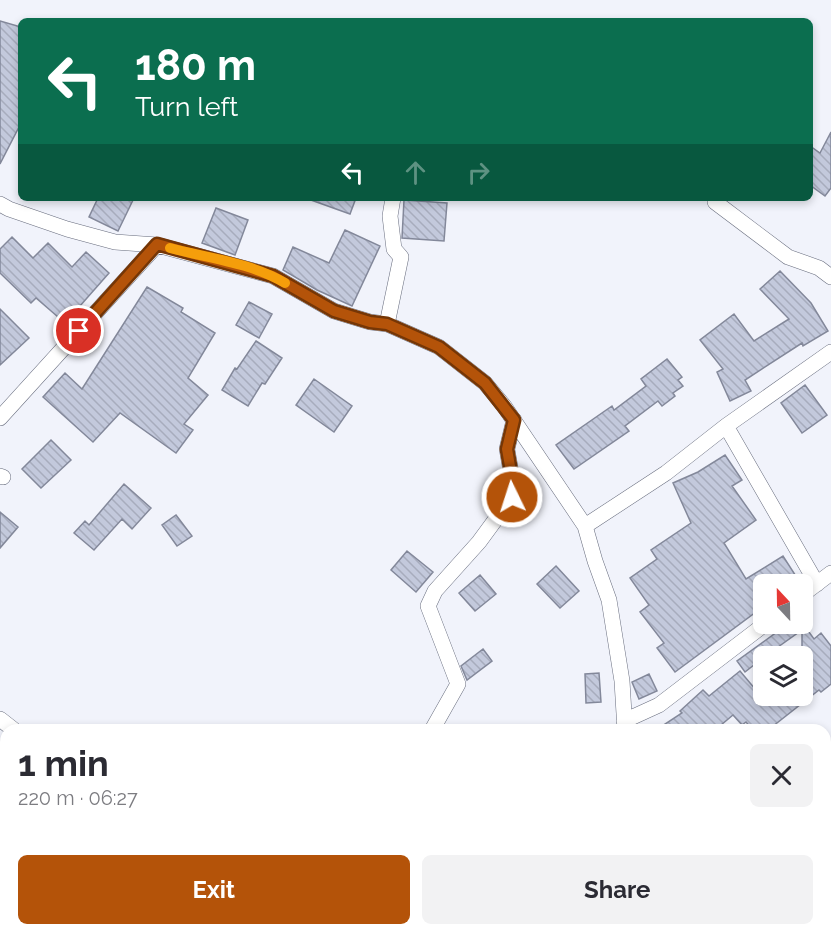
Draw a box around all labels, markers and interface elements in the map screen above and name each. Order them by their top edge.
text: 180 m [135,41,256,90]
icon: left [36,42,114,120]
text: Turn left [135,91,238,122]
icon: left [336,156,369,189]
icon: ahead [399,156,432,189]
icon: right [462,156,495,189]
pin [53,305,104,356]
icon: arrive [62,314,95,347]
position arrow [480,465,544,529]
north arrow [753,574,813,634]
map controls [753,574,813,706]
button: layers [753,646,813,706]
text: 1 min [18,742,109,784]
button: close [750,744,813,807]
text: 220 m · 06:27 [18,786,138,810]
button: Exit [18,855,410,924]
button: Share [422,855,813,924]

